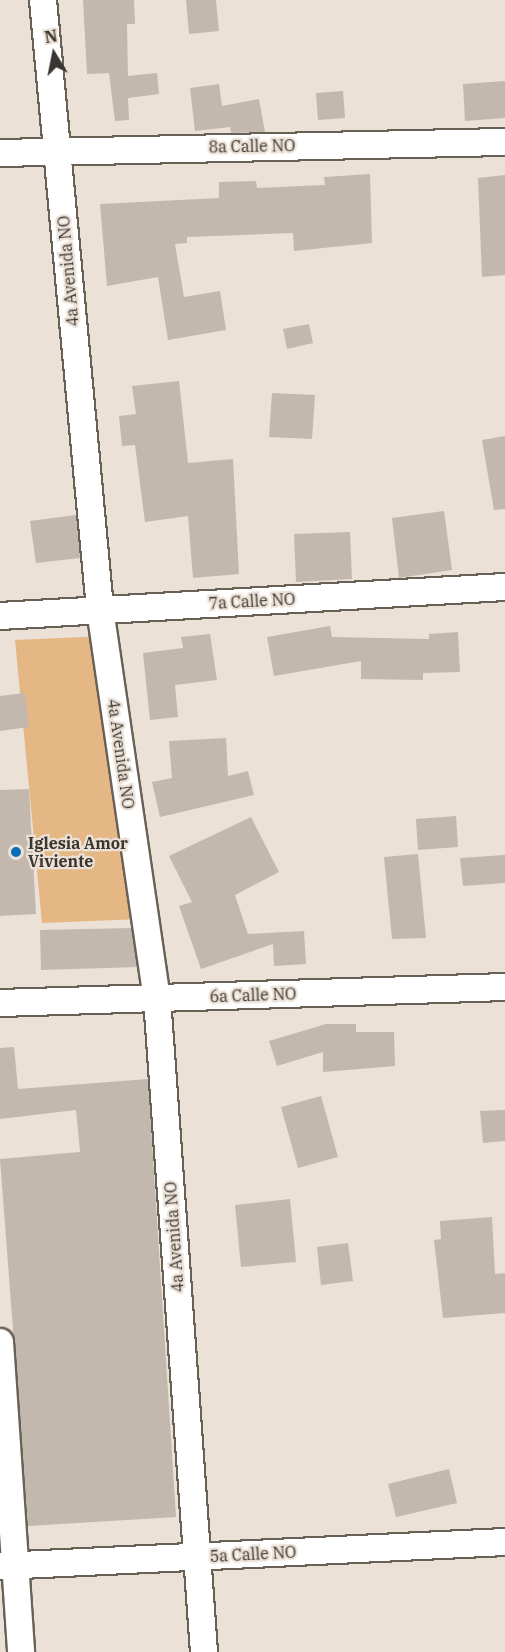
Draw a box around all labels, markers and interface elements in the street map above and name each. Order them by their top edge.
north arrow [24,24,84,84]
text: N [43,25,59,47]
street label: 8a Calle NO [208,136,296,156]
street label: 4a Avenida NO [54,215,82,327]
street label: 7a Calle NO [208,589,296,613]
street label: 4a Avenida NO [104,698,138,810]
place label: Iglesia Amor Viviente [28,833,128,871]
marker: Iglesia Amor Viviente [9,845,23,859]
street label: 6a Calle NO [209,984,297,1006]
street label: 4a Avenida NO [161,1181,187,1293]
street label: 5a Calle NO [209,1542,297,1566]

